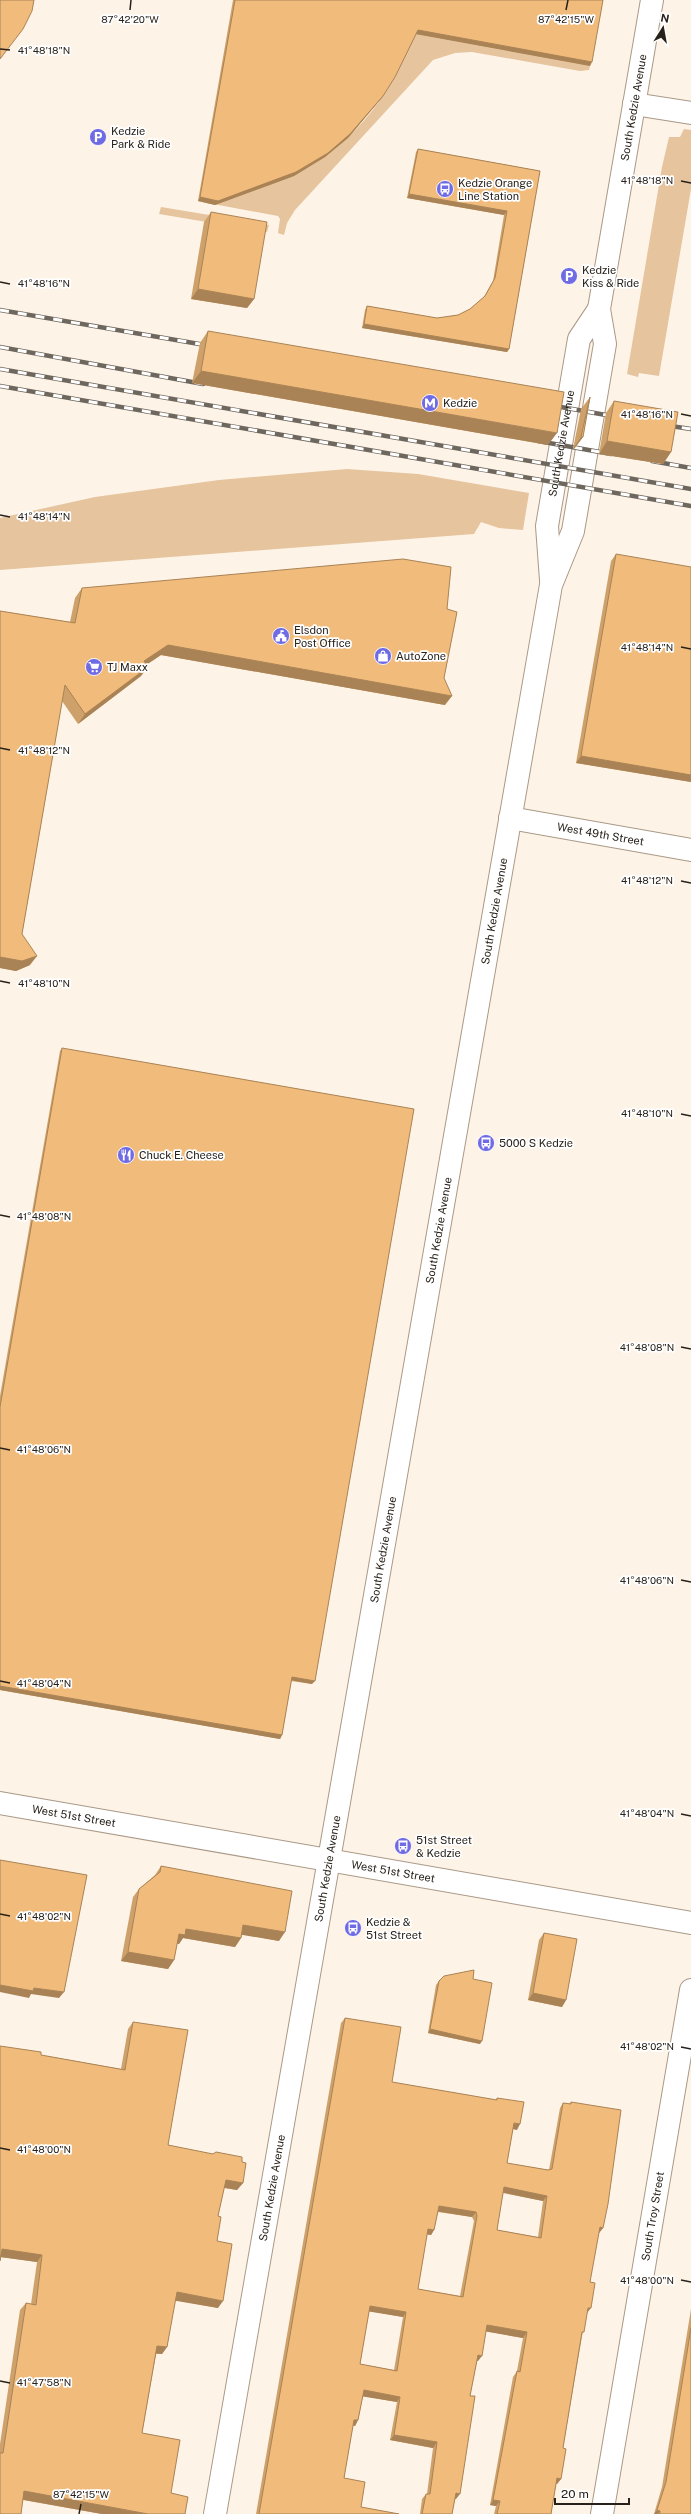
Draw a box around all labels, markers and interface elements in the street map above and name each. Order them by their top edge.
north arrow [643,8,683,48]
text: N [660,11,670,25]
text: 87°42'20"W [101,13,159,25]
text: 87°42'15"W [538,13,594,25]
text: 41°48'18"N [18,44,70,56]
street label: South Kedzie Avenue [619,53,649,162]
place label: Kedzie Park & Ride [111,125,170,150]
parking icon: Kedzie Park & Ride [88,127,108,147]
text: 41°48'18"N [621,174,673,186]
place label: Kedzie Orange Line Station [458,177,532,202]
bus stop icon: Kedzie Orange Line Station [435,179,455,199]
place label: Kedzie Kiss & Ride [582,264,639,289]
parking icon: Kedzie Kiss & Ride [559,266,579,286]
text: 41°48'16"N [18,277,70,289]
street label: South Kedzie Avenue [546,389,576,498]
metro station icon: Kedzie [420,393,440,413]
place label: Kedzie [443,397,477,409]
text: 41°48'16"N [621,408,673,420]
text: 41°48'14"N [18,510,70,522]
place label: Elsdon Post Office [294,624,351,649]
public building icon: Elsdon Post Office [271,626,291,646]
text: 41°48'14"N [621,641,673,653]
shop icon: AutoZone [373,646,393,666]
place label: AutoZone [396,650,446,662]
supermarket icon: TJ Maxx [84,657,104,677]
place label: TJ Maxx [107,661,148,673]
text: 41°48'12"N [18,744,70,756]
street label: West 49th Street [556,820,645,848]
street label: South Kedzie Avenue [479,857,509,965]
text: 41°48'12"N [621,874,673,886]
text: 41°48'10"N [18,977,70,989]
text: 41°48'10"N [621,1107,673,1119]
bus stop icon: 5000 S Kedzie [476,1133,496,1153]
place label: 5000 S Kedzie [499,1137,573,1149]
restaurant icon: Chuck E. Cheese [116,1145,136,1165]
place label: Chuck E. Cheese [139,1149,224,1161]
street label: South Kedzie Avenue [423,1176,454,1285]
text: 41°48'08"N [17,1210,71,1222]
text: 41°48'08"N [620,1341,674,1353]
text: 41°48'06"N [17,1443,71,1455]
street label: South Kedzie Avenue [368,1495,398,1604]
text: 41°48'06"N [620,1574,674,1586]
text: 41°48'04"N [17,1677,71,1689]
street label: West 51st Street [31,1803,117,1829]
text: 41°48'04"N [620,1807,674,1819]
street label: South Kedzie Avenue [312,1814,343,1923]
place label: 51st Street & Kedzie [416,1834,472,1859]
bus stop icon: 51st Street & Kedzie [393,1836,413,1856]
street label: West 51st Street [350,1858,436,1884]
text: 41°48'02"N [17,1910,71,1922]
place label: Kedzie & 51st Street [366,1916,422,1941]
bus stop icon: Kedzie & 51st Street [343,1918,363,1938]
text: 41°48'02"N [620,2040,674,2052]
street label: South Kedzie Avenue [257,2134,287,2242]
text: 41°48'00"N [17,2143,71,2155]
street label: South Troy Street [639,2171,666,2262]
text: 41°48'00"N [620,2274,674,2286]
text: 41°47'58"N [17,2376,71,2388]
scale bar [555,2480,629,2506]
text: 20 m [561,2487,589,2501]
text: 87°42'15"W [53,2488,109,2500]

